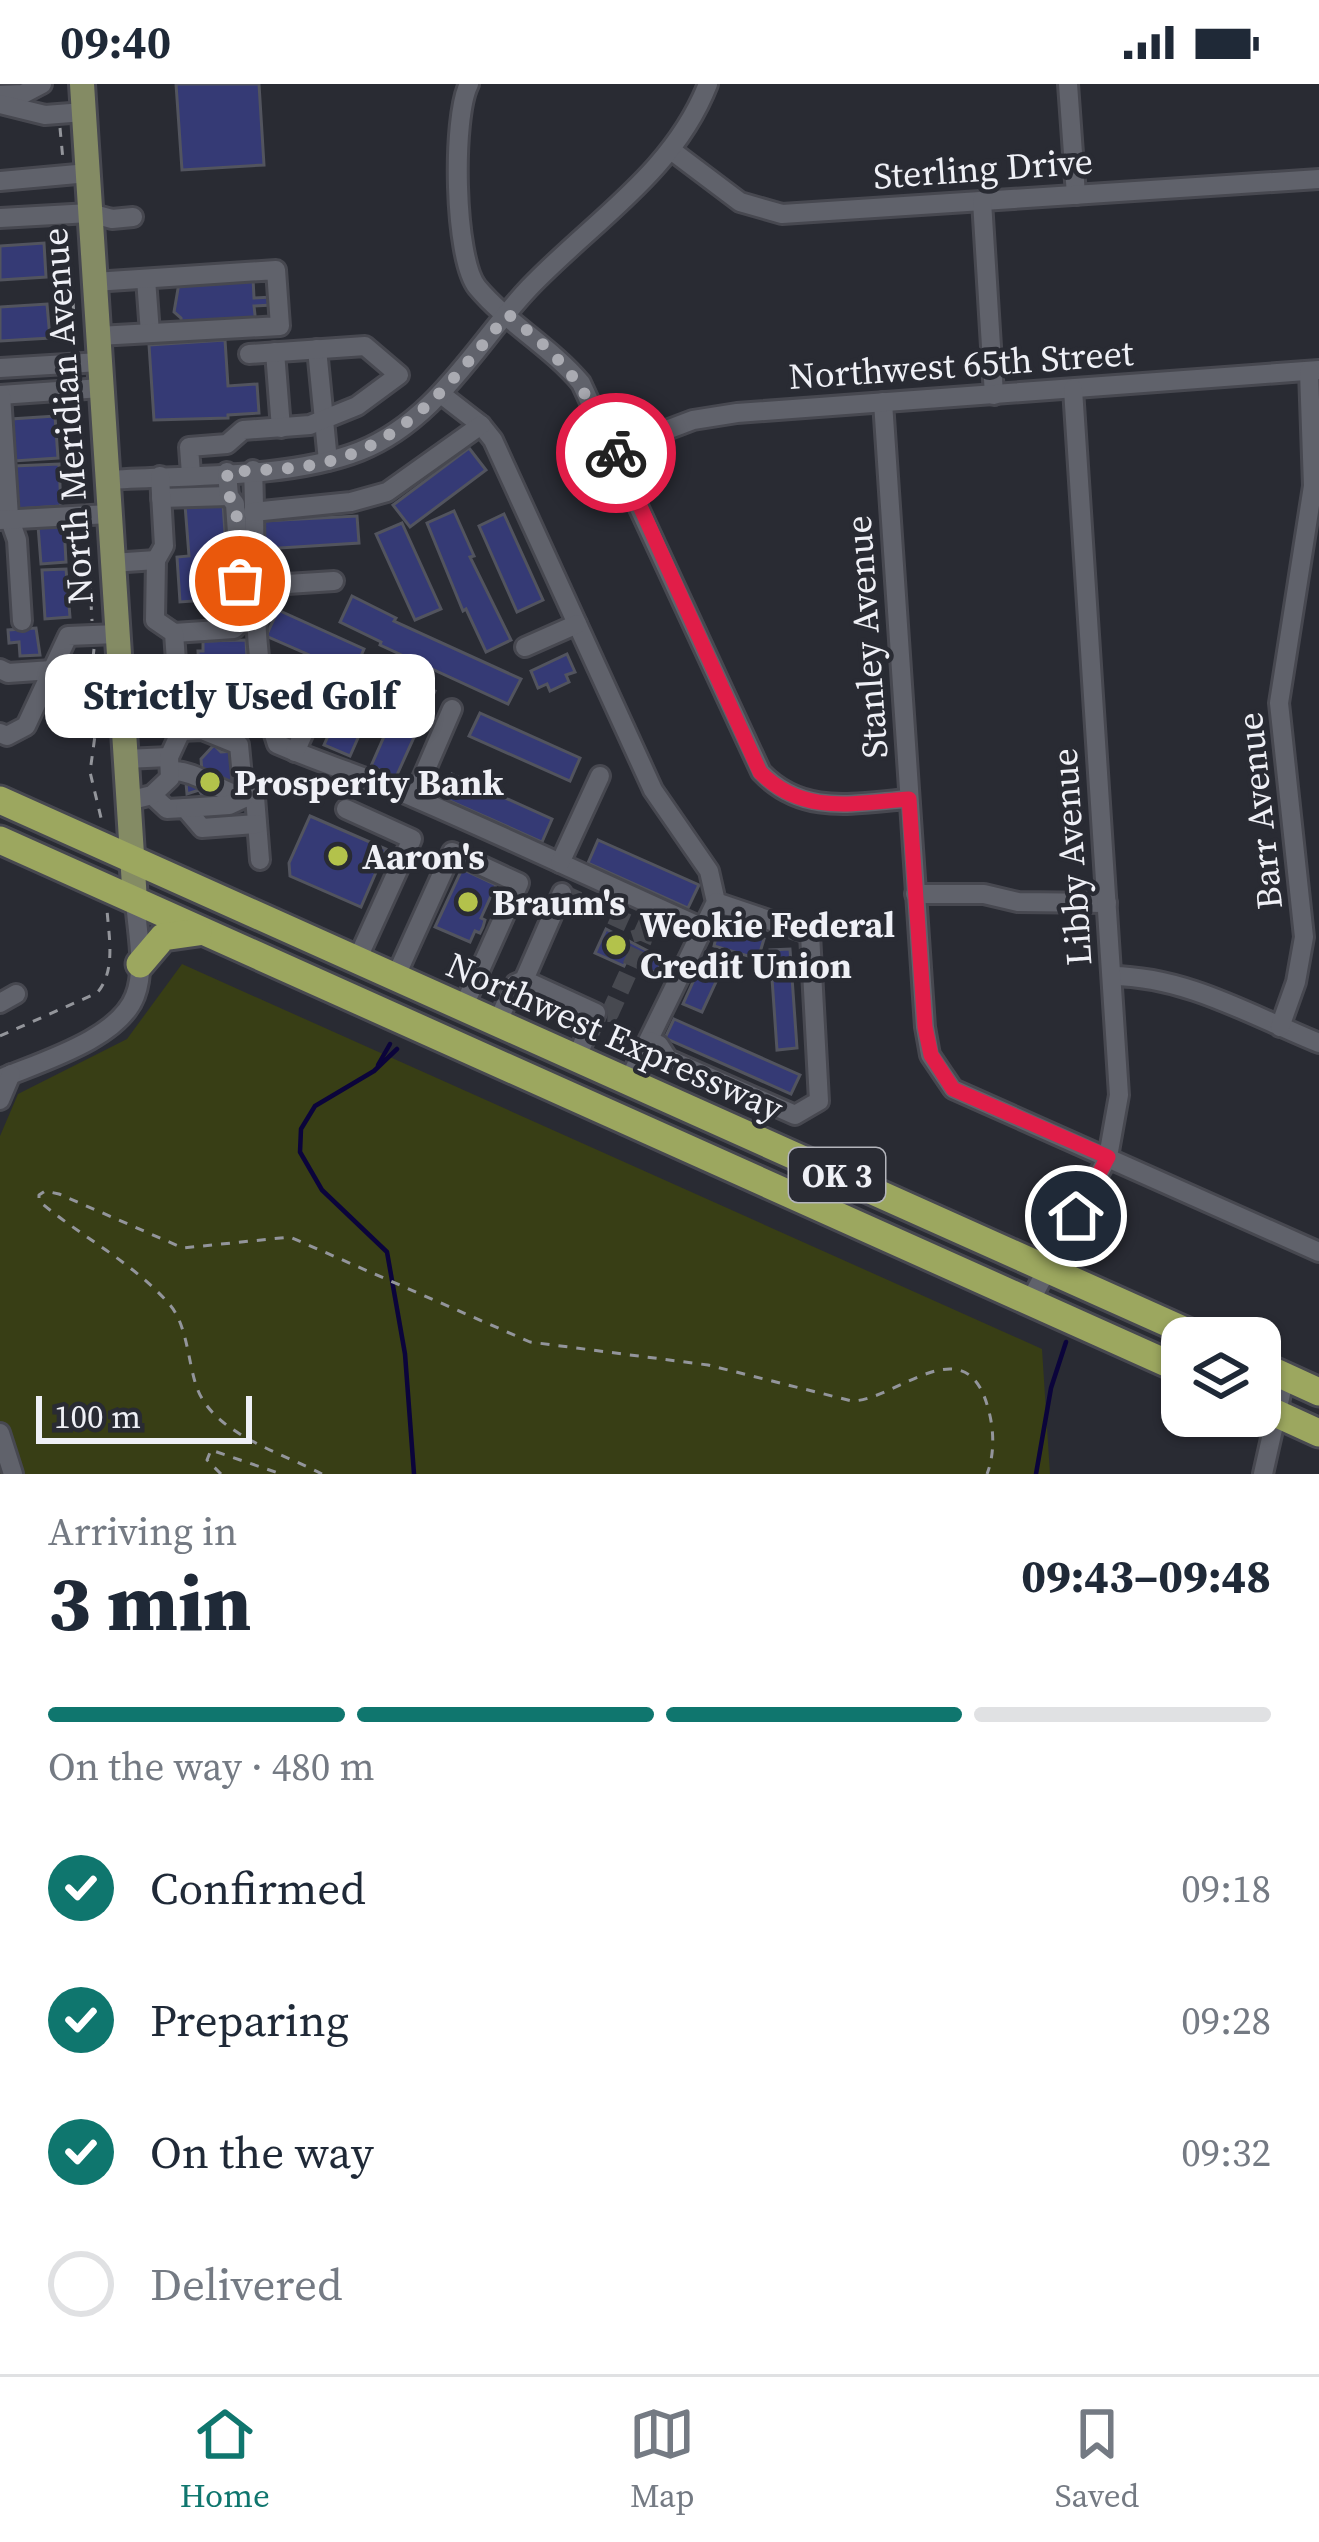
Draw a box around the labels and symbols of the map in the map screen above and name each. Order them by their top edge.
street label: Sterling Drive [872,136,1095,201]
street label: North Meridian Avenue [30,226,105,606]
street label: Northwest 65th Street [787,328,1135,401]
courier [556,393,676,513]
street label: Stanley Avenue [834,514,899,760]
pin [189,530,291,632]
callout: Strictly Used Golf [45,653,435,737]
street label: Barr Avenue [1225,710,1294,912]
street label: Libby Avenue [1039,747,1104,967]
place label: Prosperity Bank [234,758,504,807]
marker: Prosperity Bank [197,769,223,795]
place label: Aaron's [362,832,485,881]
marker: Aaron's [325,843,351,869]
place label: Braum's [492,878,626,927]
marker: Braum's [455,889,481,915]
place label: Weokie Federal Credit Union [640,900,895,990]
marker: Weokie Federal Credit Union [603,932,629,958]
street label: Northwest Expressway [439,940,791,1133]
road number: OK 3 [789,1148,885,1202]
pin [1025,1165,1127,1267]
scale bar [36,1390,252,1443]

